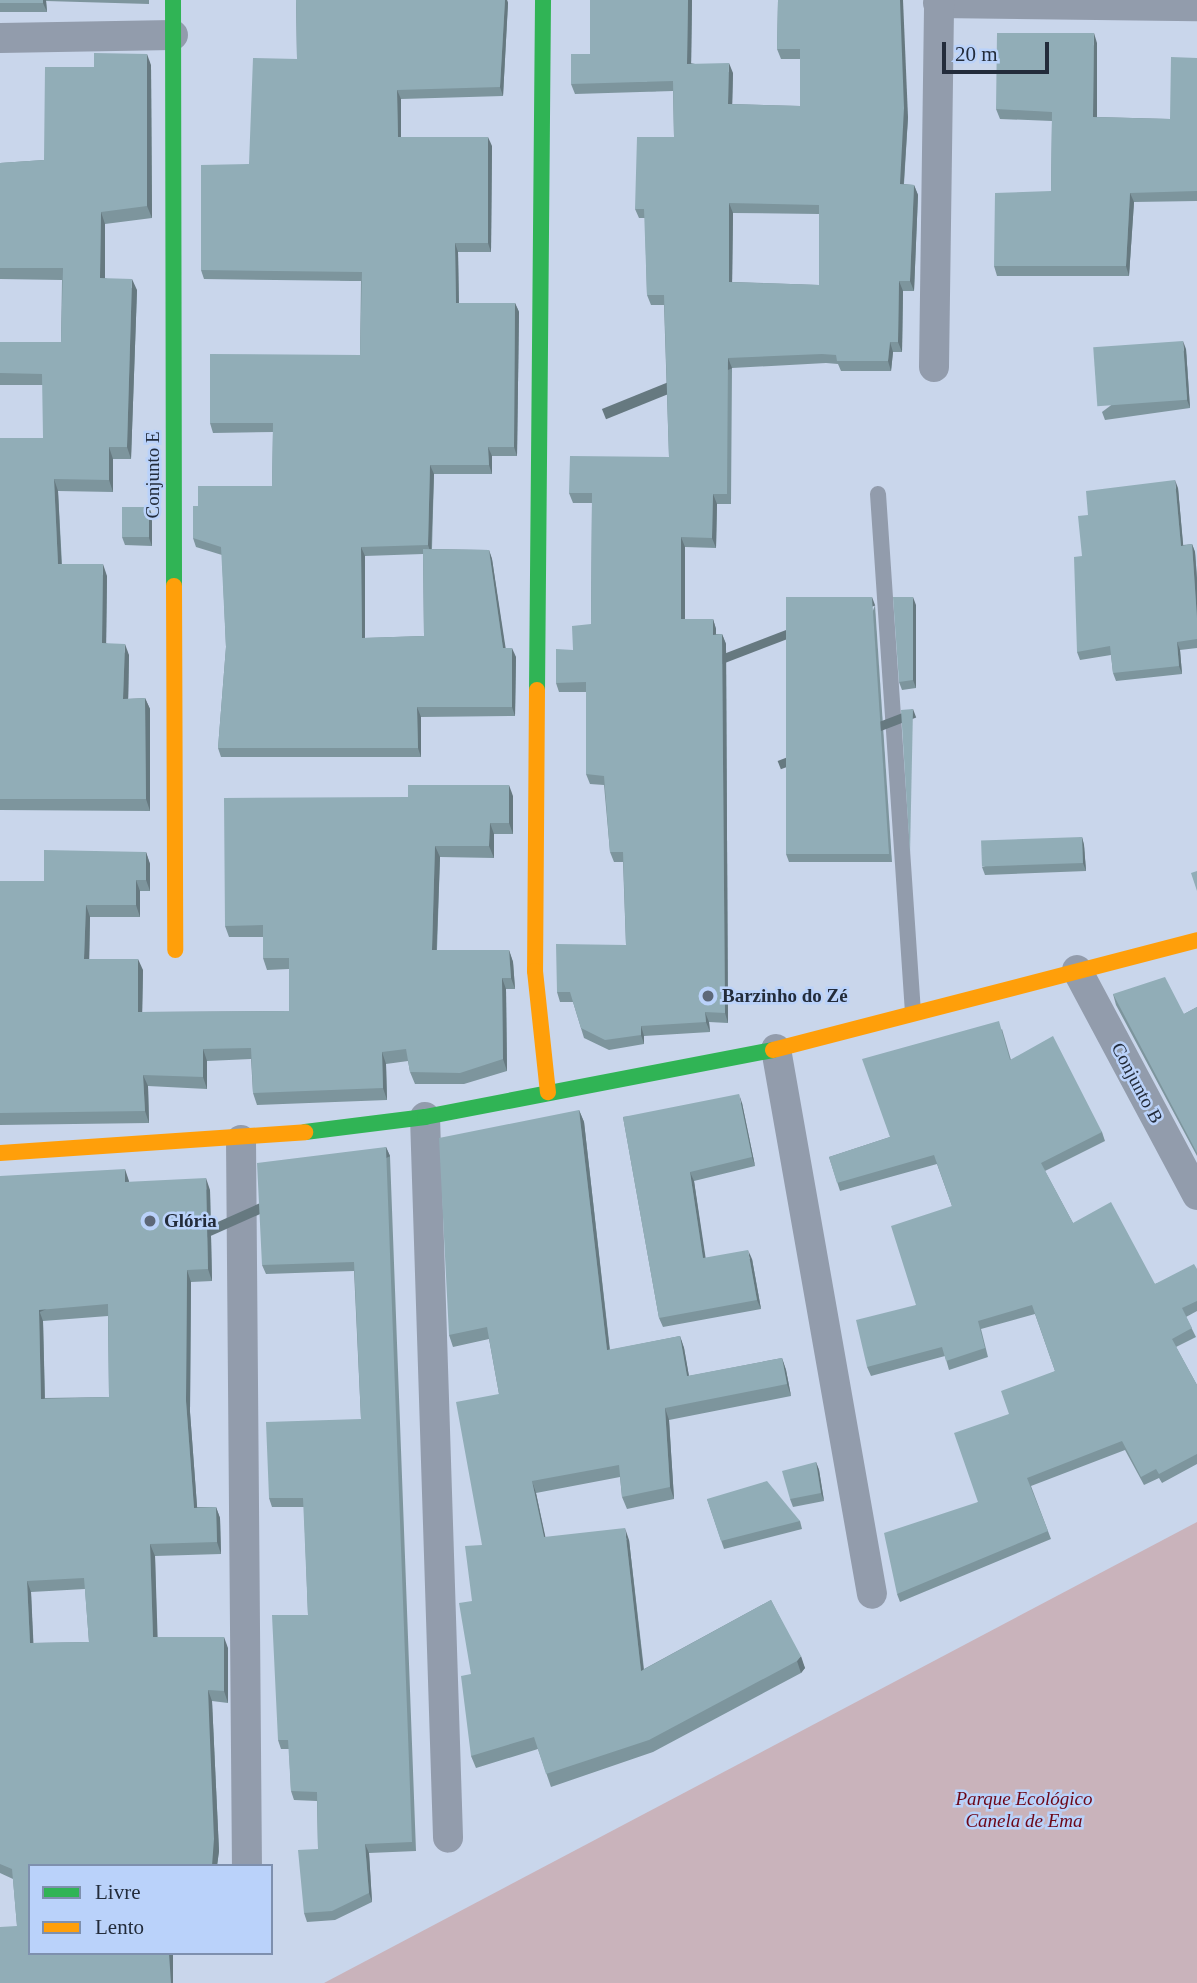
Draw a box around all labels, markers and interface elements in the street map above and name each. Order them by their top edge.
scale bar [945,28,1052,72]
text: 20 m [955,42,998,66]
street label: Conjunto E [142,431,164,519]
place label: Barzinho do Zé [722,985,848,1007]
marker: Barzinho do Zé [700,988,716,1004]
street label: Conjunto B [1106,1039,1168,1127]
place label: Glória [164,1210,217,1232]
marker: Glória [142,1213,158,1229]
park label: Parque Ecológico Canela de Ema [955,1788,1093,1832]
legend [28,1864,273,1955]
text: Livre [95,1880,140,1904]
text: Lento [95,1915,144,1939]

